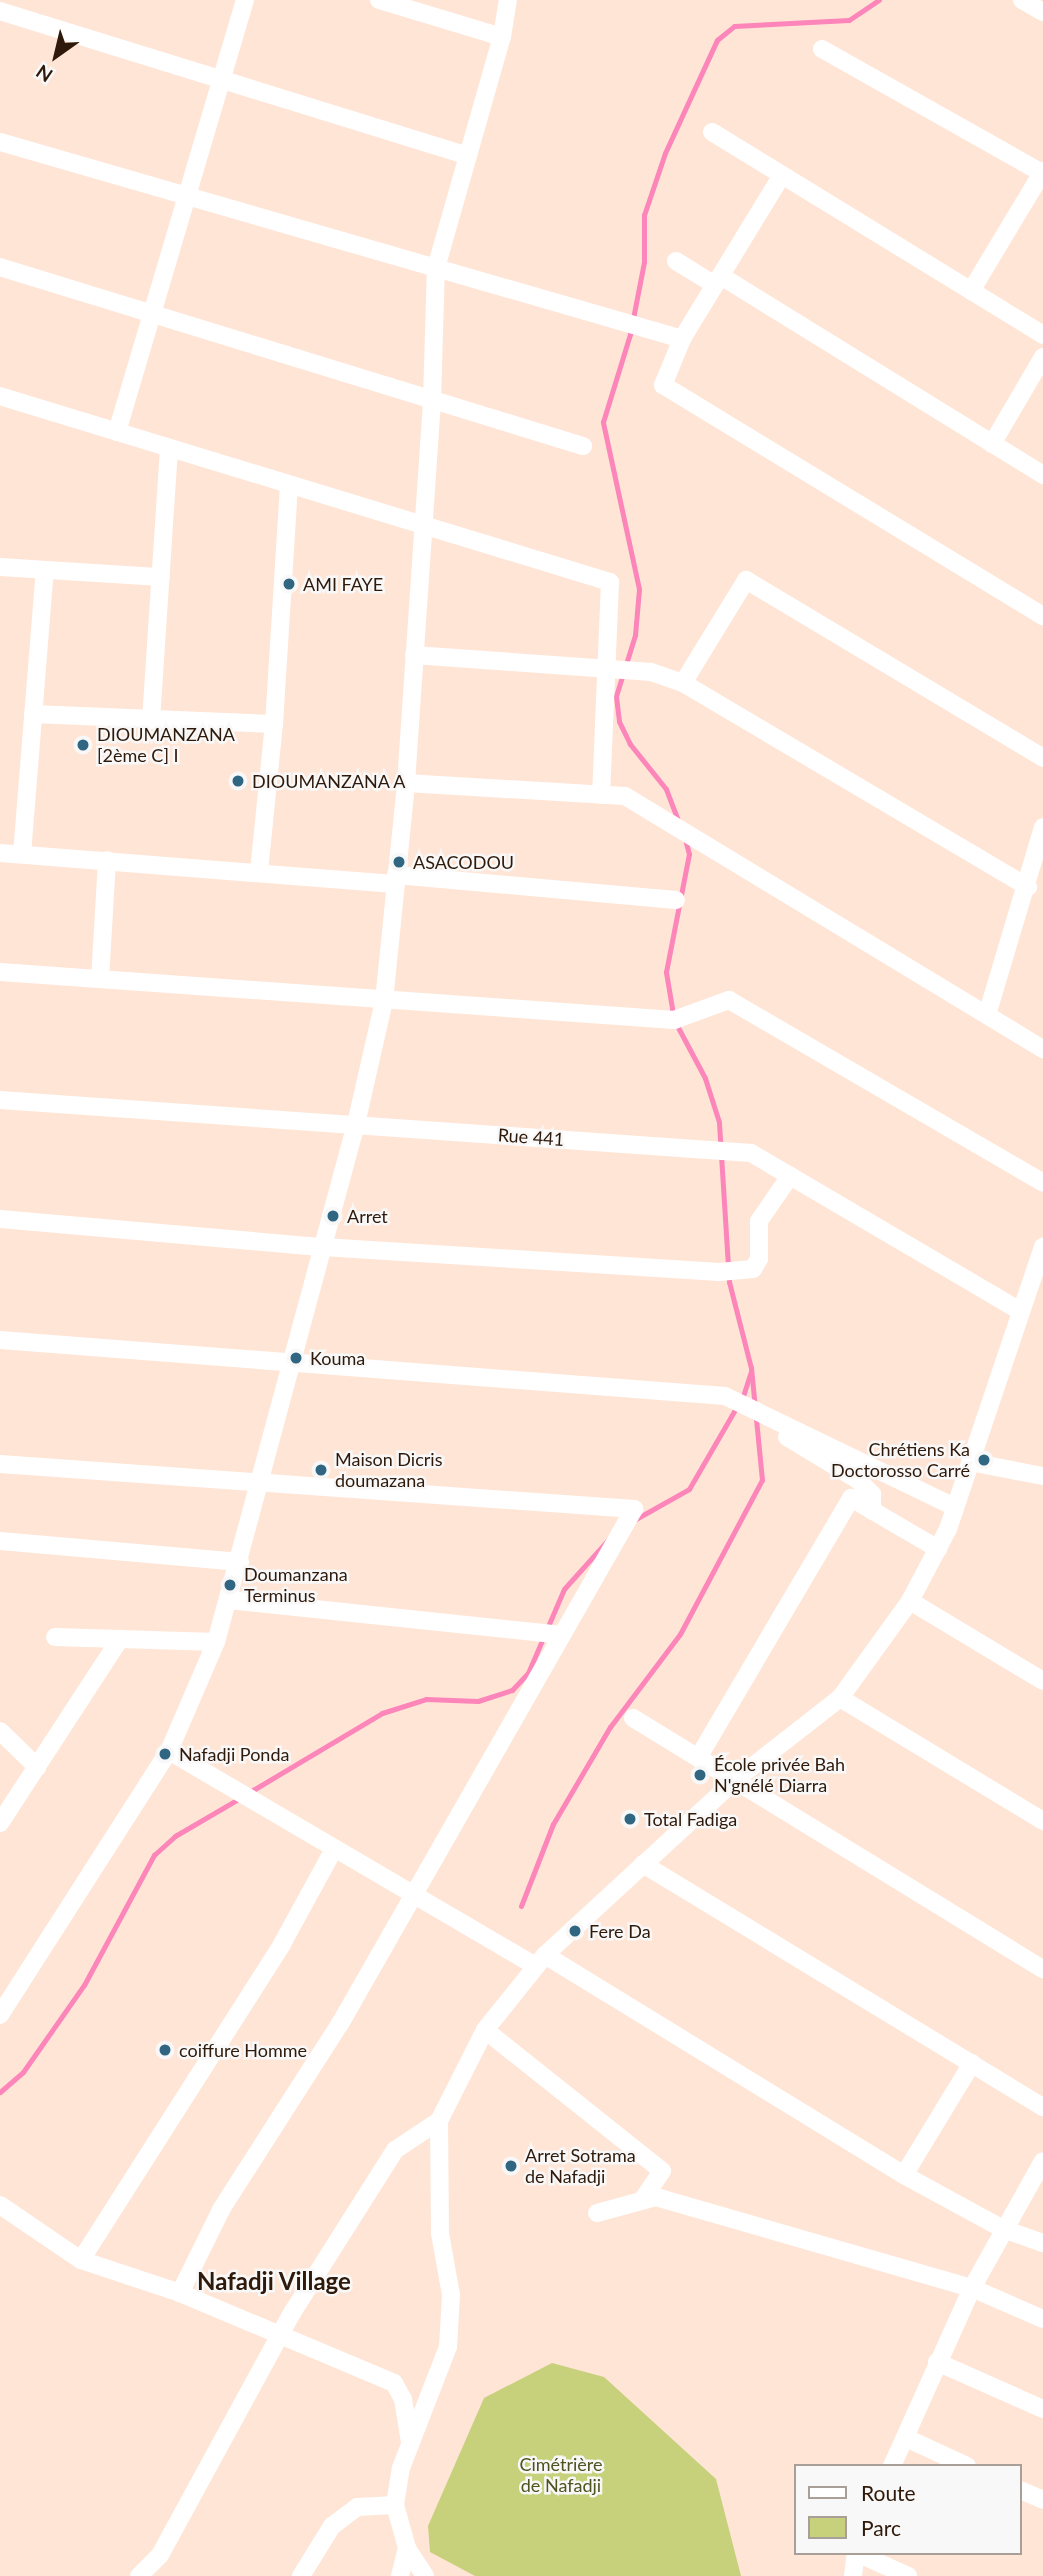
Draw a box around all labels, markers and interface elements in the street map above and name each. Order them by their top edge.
north arrow [21,21,91,91]
text: N [31,60,56,87]
place label: AMI FAYE [303,573,383,595]
marker: AMI FAYE [281,576,297,592]
place label: DIOUMANZANA [2ème C] I [97,724,235,766]
marker: DIOUMANZANA [2ème C] I [75,737,91,753]
place label: DIOUMANZANA A [252,770,407,792]
marker: DIOUMANZANA A [230,773,246,789]
place label: ASACODOU [413,851,514,873]
marker: ASACODOU [391,854,407,870]
street label: Rue 441 [497,1124,565,1150]
place label: Arret [347,1205,388,1227]
marker: Arret [325,1208,341,1224]
place label: Kouma [310,1347,365,1369]
marker: Kouma [288,1350,304,1366]
place label: Chrétiens Ka Doctorosso Carré [831,1439,970,1482]
place label: Maison Dicris doumazana [335,1449,442,1492]
marker: Chrétiens Ka Doctorosso Carré [976,1452,992,1468]
marker: Maison Dicris doumazana [313,1462,329,1478]
place label: Doumanzana Terminus [244,1564,348,1606]
marker: Doumanzana Terminus [222,1577,238,1593]
place label: Nafadji Ponda [179,1743,289,1765]
marker: Nafadji Ponda [157,1746,173,1762]
place label: École privée Bah N'gnélé Diarra [714,1754,845,1796]
marker: École privée Bah N'gnélé Diarra [692,1767,708,1783]
place label: Total Fadiga [644,1808,737,1830]
marker: Total Fadiga [622,1811,638,1827]
place label: Fere Da [589,1920,651,1942]
marker: Fere Da [567,1923,583,1939]
place label: coiffure Homme [179,2039,307,2061]
marker: coiffure Homme [157,2042,173,2058]
place label: Arret Sotrama de Nafadji [525,2145,636,2188]
marker: Arret Sotrama de Nafadji [503,2158,519,2174]
district label: Nafadji Village [197,2267,351,2295]
park label: Cimétrière de Nafadji [519,2454,603,2496]
legend [794,2464,1022,2555]
text: Route [861,2480,916,2505]
text: Parc [861,2515,901,2540]

